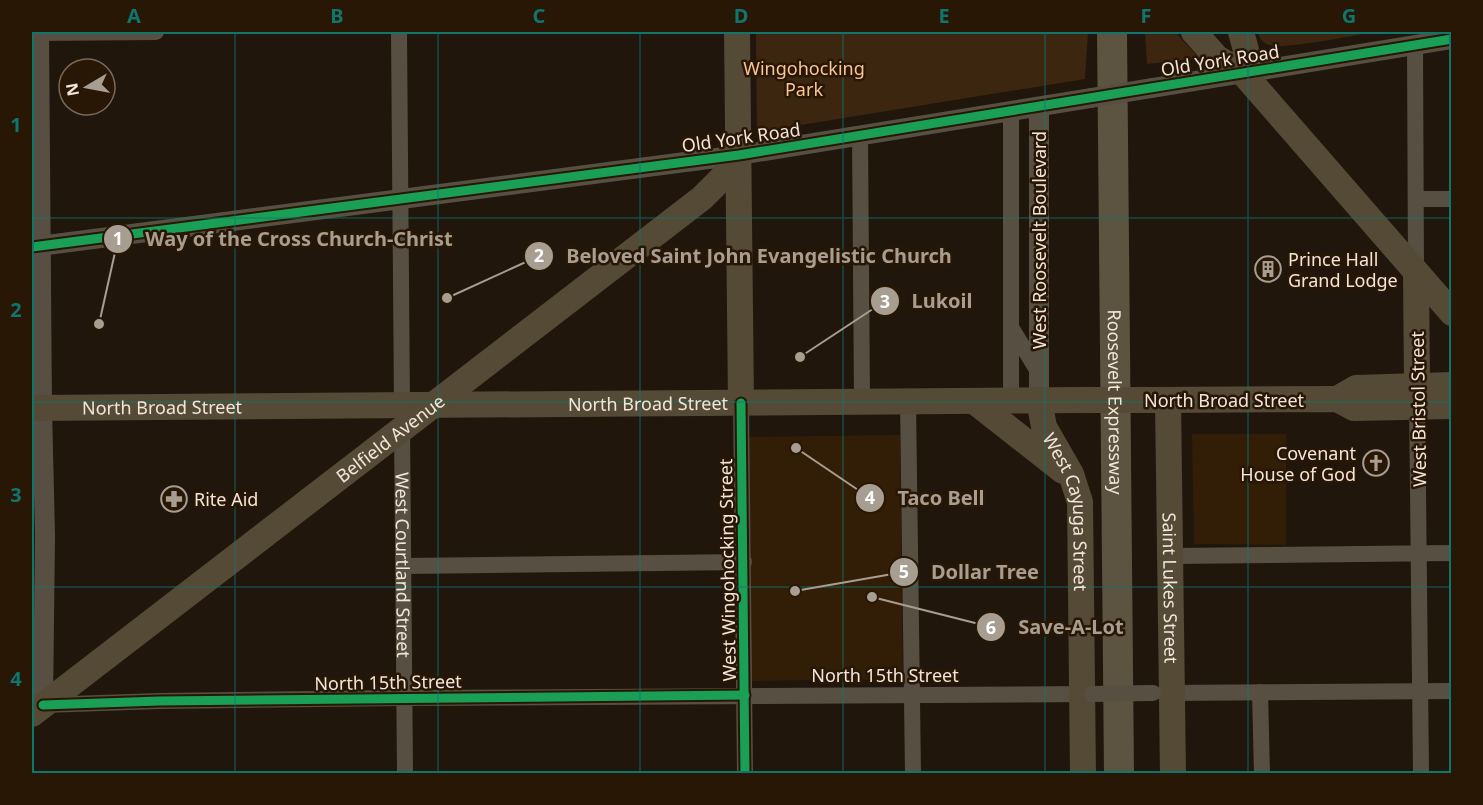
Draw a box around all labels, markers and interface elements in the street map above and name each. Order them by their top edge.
text: A [127,2,141,29]
text: B [330,2,344,29]
text: C [533,2,546,29]
text: D [734,2,748,29]
text: E [938,2,950,29]
text: F [1141,2,1151,29]
text: G [1342,2,1356,29]
street label: Old York Road [1159,39,1281,81]
park label: Wingohocking Park [743,56,865,101]
north arrow [57,57,117,117]
text: N [60,81,84,98]
text: 1 [10,111,22,138]
street label: Old York Road [680,117,802,157]
street label: West Roosevelt Boulevard [1027,131,1051,349]
callout: Way of the Cross Church-Christ [103,220,465,258]
text: Way of the Cross Church-Christ [145,225,453,252]
text: 1 [113,226,123,250]
callout: Beloved Saint John Evangelistic Church [524,237,964,275]
text: Beloved Saint John Evangelistic Church [566,242,952,269]
text: 2 [534,243,544,267]
place label: Prince Hall Grand Lodge [1288,247,1398,292]
building icon: Prince Hall Grand Lodge [1253,254,1283,284]
callout: Lukoil [870,282,985,320]
text: Lukoil [911,287,973,314]
text: 3 [880,289,890,313]
text: 2 [10,296,22,323]
street label: Roosevelt Expressway [1103,309,1128,495]
street label: West Bristol Street [1405,330,1431,487]
street label: North Broad Street [1144,388,1305,412]
street label: Belfield Avenue [331,389,449,488]
street label: North Broad Street [568,391,729,416]
street label: North Broad Street [82,394,243,420]
street label: West Cayuga Street [1038,428,1093,592]
place label: Covenant House of God [1240,441,1357,486]
church icon: Covenant House of God [1361,448,1391,478]
street label: West Wingohocking Street [713,458,741,682]
street label: West Courtland Street [390,472,416,658]
callout: Taco Bell [855,479,996,517]
text: 3 [10,481,22,508]
pharmacy icon: Rite Aid [159,484,189,514]
text: Taco Bell [897,484,985,511]
text: 4 [865,485,875,509]
place label: Rite Aid [194,487,258,511]
street label: Saint Lukes Street [1158,512,1184,664]
callout: Dollar Tree [889,553,1051,591]
text: Dollar Tree [931,558,1039,585]
text: 5 [899,559,909,583]
callout: Save-A-Lot [976,608,1136,646]
text: Save-A-Lot [1018,613,1124,640]
text: 6 [986,615,996,639]
street label: North 15th Street [811,663,959,687]
text: 4 [10,665,22,692]
street label: North 15th Street [314,669,462,695]

